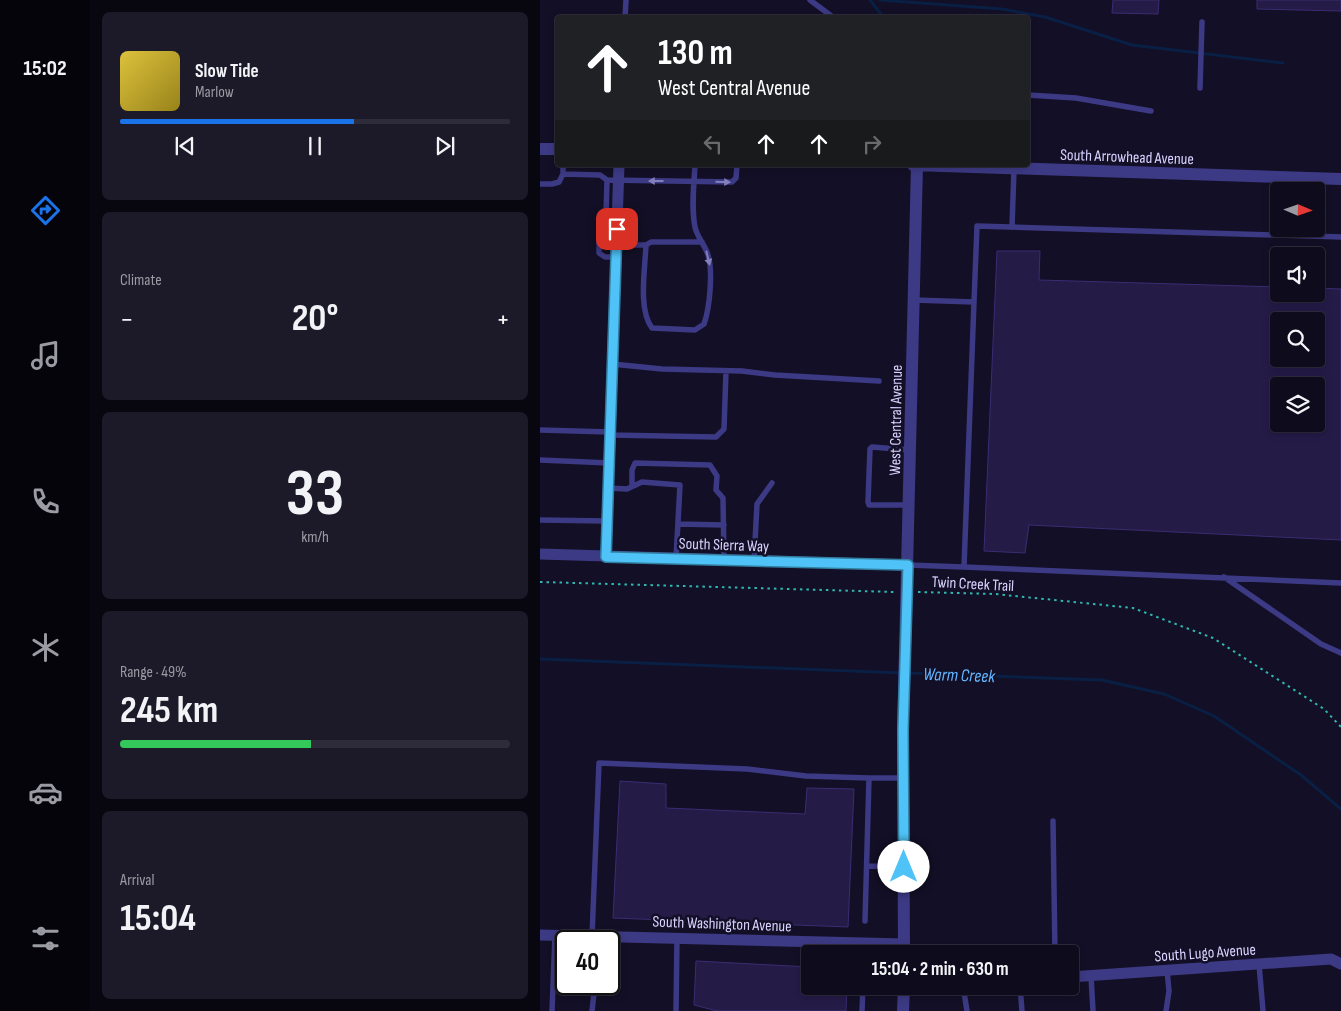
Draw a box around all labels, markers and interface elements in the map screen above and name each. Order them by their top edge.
text: 130 m [658,32,733,75]
icon: ahead [575,35,640,100]
text: 15:02 [23,55,67,82]
text: Slow Tide [195,60,259,83]
text: West Central Avenue [658,75,810,102]
text: Marlow [195,83,234,102]
icon: left [699,130,727,158]
icon: ahead [752,130,780,158]
icon: ahead [805,130,833,158]
icon: right [858,130,886,158]
icon: previous [171,132,199,160]
icon: pause [301,132,329,160]
icon: next [431,132,459,160]
street label: South Arrowhead Avenue [1060,146,1194,169]
one-way arrow [648,177,664,185]
one-way arrow [715,178,731,186]
north arrow [1270,182,1325,238]
map controls [1270,182,1325,432]
icon: directions [28,193,63,228]
pin [596,208,638,250]
icon: arrive [603,215,631,243]
button: sound [1270,247,1325,302]
one-way arrow [704,251,712,266]
text: Climate [120,271,162,290]
text: 20° [292,296,338,341]
text: − [120,303,134,336]
text: + [496,303,510,336]
button: search [1270,312,1325,367]
icon: music [28,338,63,373]
street label: West Central Avenue [886,364,907,476]
button: layers [1270,377,1325,432]
text: 33 [286,456,344,534]
icon: phone [28,484,63,519]
text: km/h [301,528,329,547]
street label: South Sierra Way [678,534,770,557]
street label: Twin Creek Trail [931,573,1015,596]
icon: climate [28,630,63,665]
text: Range · 49% [120,663,187,682]
water label: Warm Creek [923,664,996,687]
text: 245 km [120,688,218,733]
icon: car [28,775,63,810]
position arrow [877,840,929,892]
text: Arrival [120,871,154,890]
text: 15:04 [120,896,196,941]
street label: South Washington Avenue [652,913,792,936]
icon: filters [28,921,63,956]
speed limit sign: 40 [555,930,620,995]
street label: South Lugo Avenue [1154,940,1256,967]
text: 15:04 · 2 min · 630 m [871,958,1009,981]

